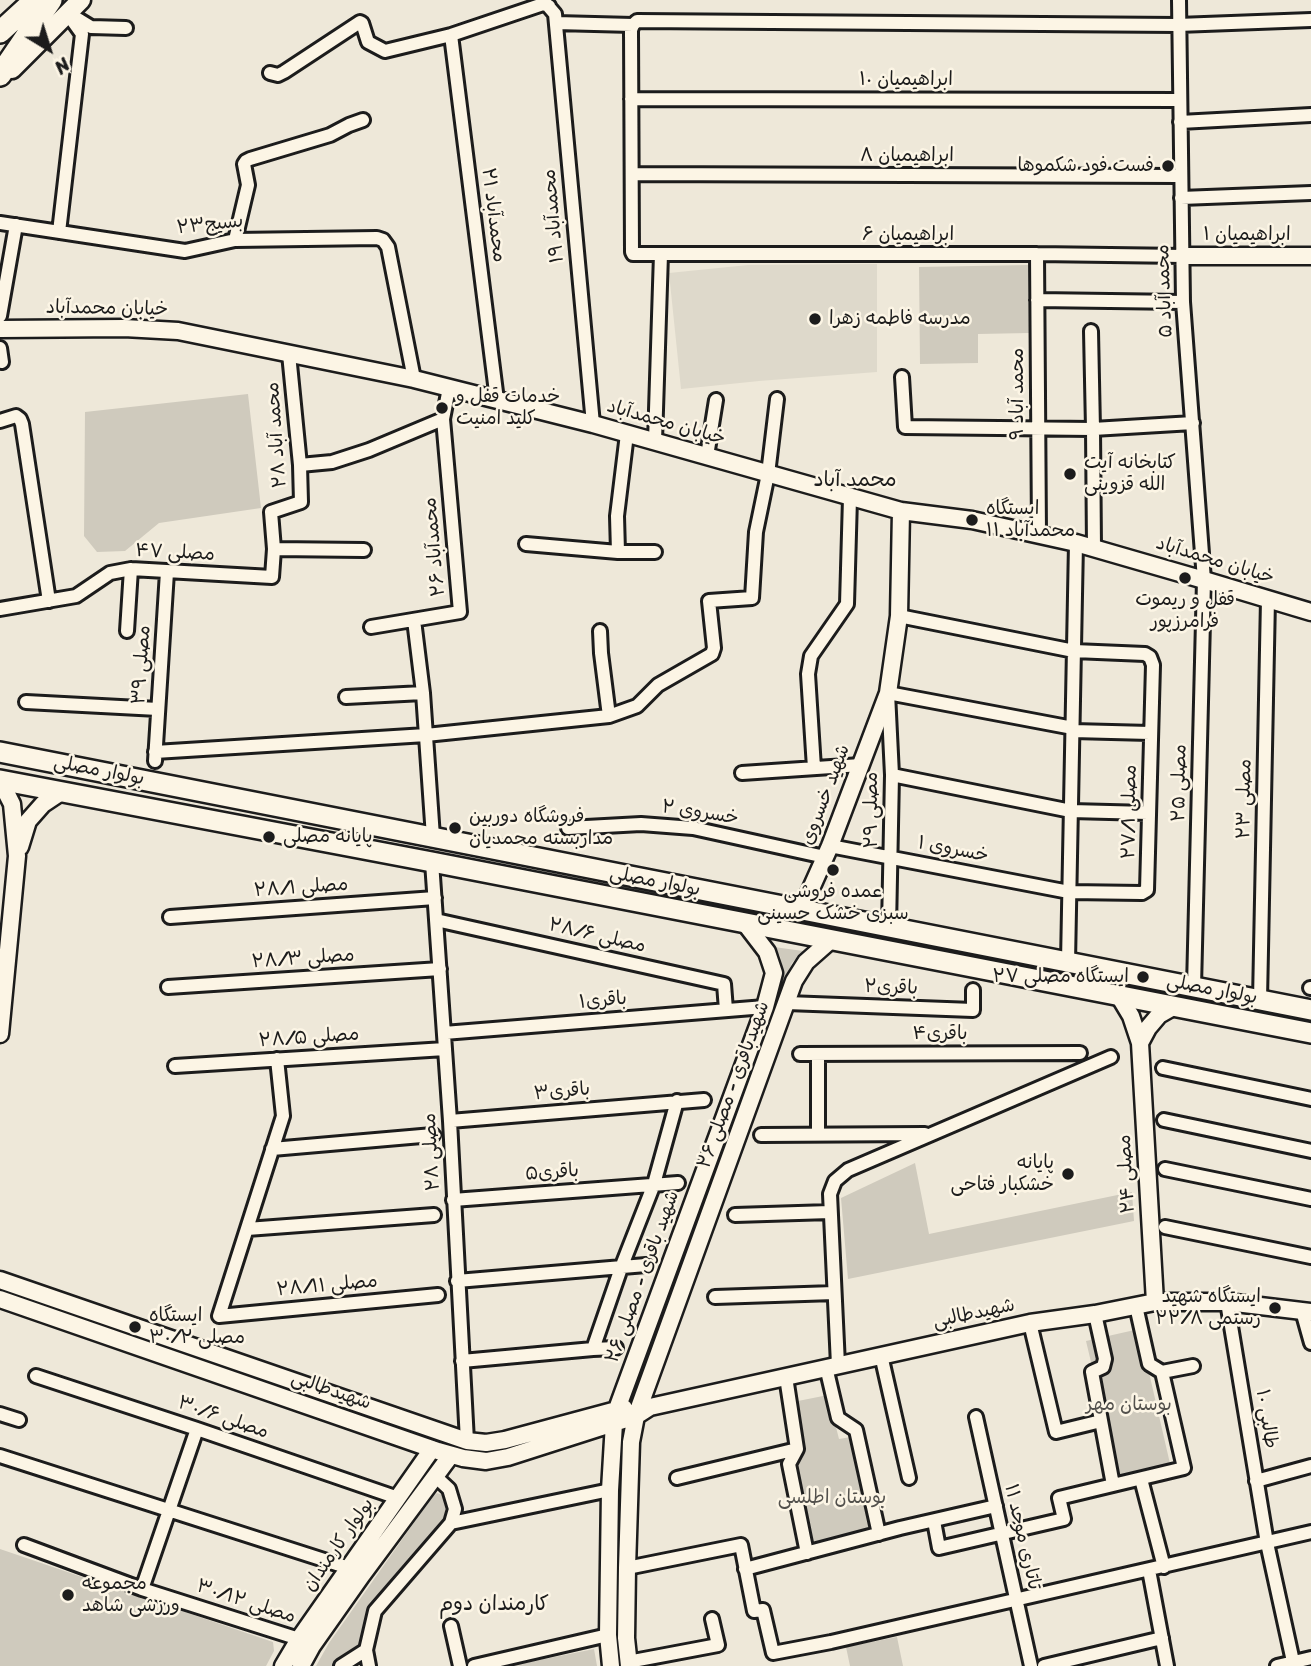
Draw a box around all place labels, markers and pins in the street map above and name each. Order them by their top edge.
place label: فست فود شکموها [1017,155,1154,177]
marker: فست فود شکموها [1160,158,1176,174]
place label: مدرسه فاطمه زهرا [829,308,971,330]
marker: مدرسه فاطمه زهرا [807,311,823,327]
place label: خدمات قفل و کلید امنیت [456,386,560,430]
marker: خدمات قفل و کلید امنیت [434,400,450,416]
place label: کتابخانه آیت الله قزوینی [1084,452,1176,496]
marker: کتابخانه آیت الله قزوینی [1062,466,1078,482]
place label: ایستگاه محمدآباد ۱۱ [986,498,1075,542]
marker: ایستگاه محمدآباد ۱۱ [964,512,980,528]
marker: قفل و ریموت فرامرزپور [1177,570,1193,586]
place label: قفل و ریموت فرامرزپور [1135,589,1235,633]
place label: فروشگاه دوربین مداربسته محمدیان [469,806,613,850]
marker: فروشگاه دوربین مداربسته محمدیان [447,820,463,836]
place label: پایانه مصلی [283,826,372,848]
marker: پایانه مصلی [261,829,277,845]
marker: عمده فروشی سبزی خشک حسینی [825,862,841,878]
place label: عمده فروشی سبزی خشک حسینی [757,881,909,925]
place label: ایستگاه مصلی ۲۷ [993,966,1129,988]
marker: ایستگاه مصلی ۲۷ [1135,969,1151,985]
place label: پایانه خشکبار فتاحی [950,1152,1054,1196]
marker: پایانه خشکبار فتاحی [1060,1166,1076,1182]
place label: ایستگاه شهید رستمی ۲۲/۸ [1155,1286,1261,1330]
marker: ایستگاه شهید رستمی ۲۲/۸ [1267,1300,1283,1316]
place label: ایستگاه مصلی ۳۰/۲ [149,1305,245,1349]
marker: ایستگاه مصلی ۳۰/۲ [127,1319,143,1335]
place label: مجموعه ورزشی شاهد [82,1573,180,1617]
marker: مجموعه ورزشی شاهد [60,1587,76,1603]

